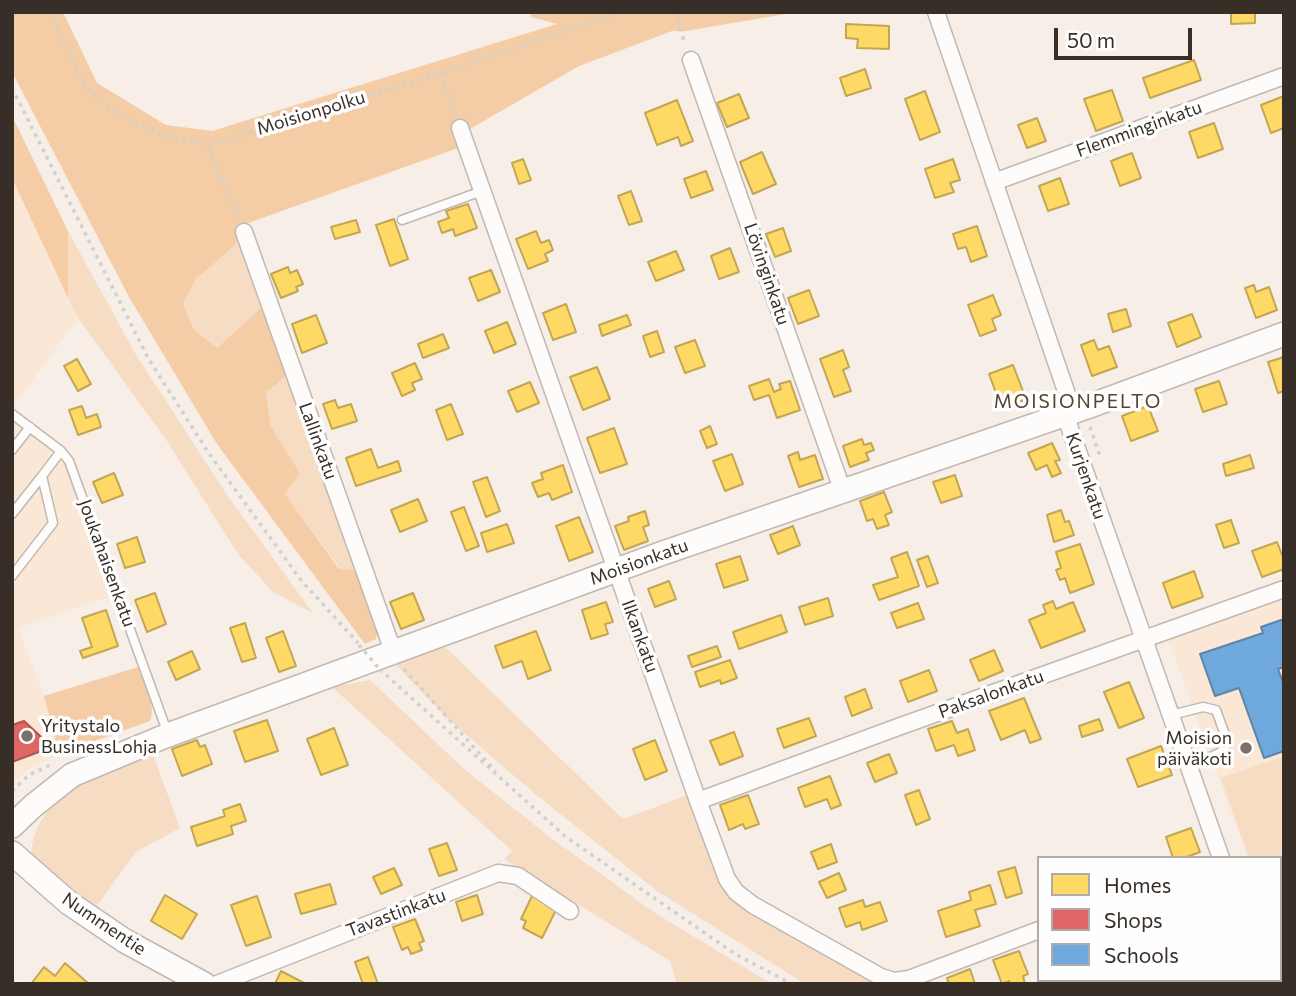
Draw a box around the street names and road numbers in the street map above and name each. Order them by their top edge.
street label: Moisionpolku [254,86,368,140]
street label: Flemminginkatu [1073,96,1205,162]
street label: Lövinginkatu [739,220,795,328]
street label: Lallinkatu [294,400,342,482]
street label: Kurjenkatu [1061,430,1111,522]
street label: Joukahaisenkatu [74,496,140,630]
street label: Moisionkatu [587,534,691,590]
street label: Ilkankatu [617,597,663,675]
street label: Paksalonkatu [935,665,1047,723]
street label: Tavastinkatu [343,884,449,942]
street label: Nummentie [58,888,150,960]

